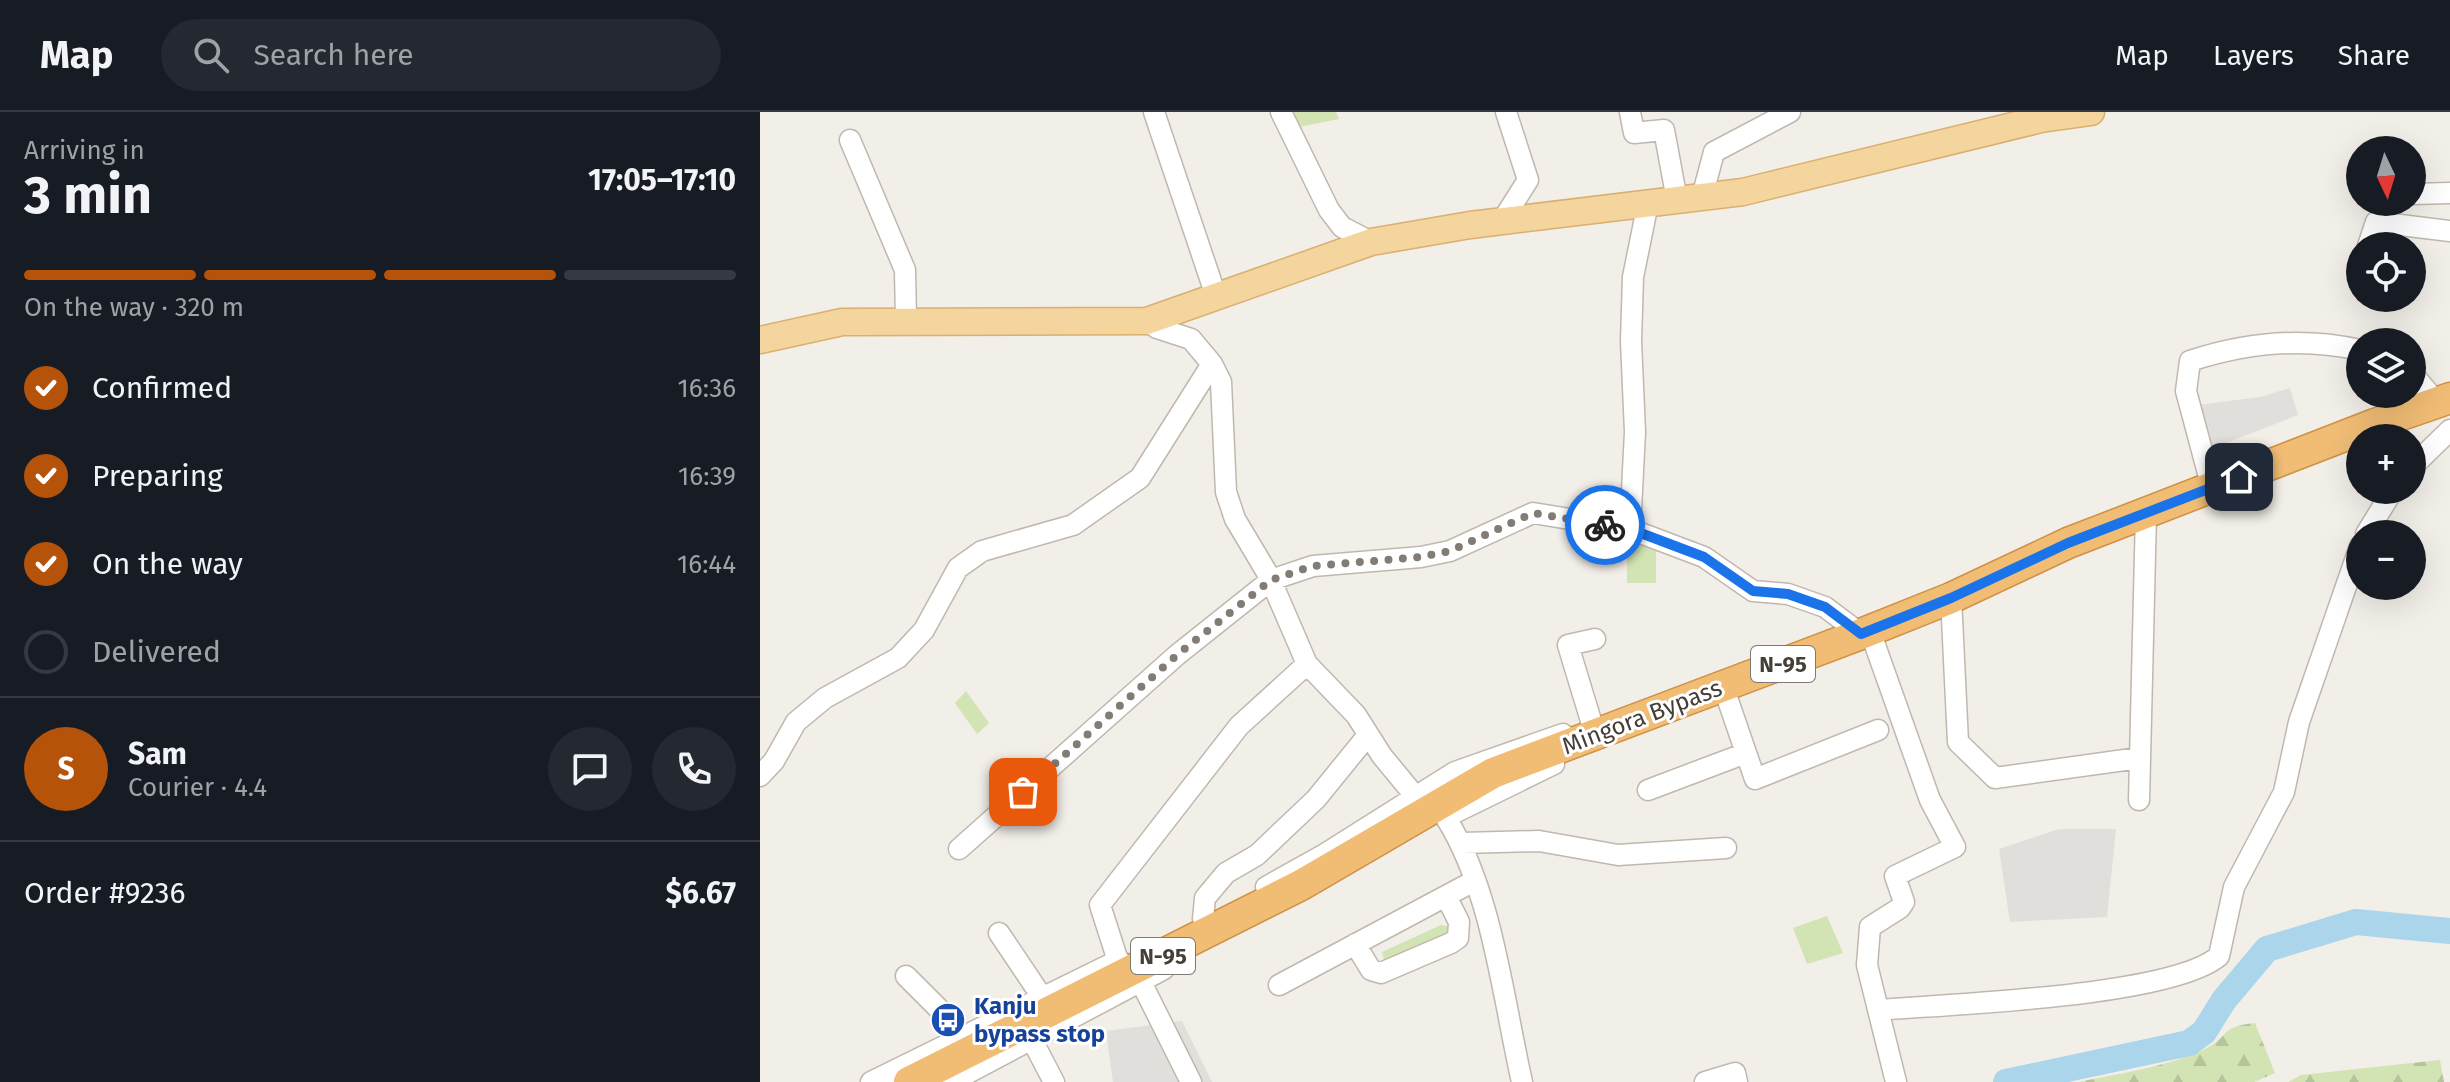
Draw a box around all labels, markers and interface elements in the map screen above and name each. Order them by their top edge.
search box [161,19,721,91]
text: Map [40,32,113,78]
icon: search [189,33,233,77]
text: Search here [253,37,414,73]
text: Map [2115,39,2169,72]
text: Layers [2213,39,2294,72]
text: Share [2338,39,2410,72]
text: Arriving in [24,135,145,166]
north arrow [2346,136,2426,216]
map controls [2346,136,2426,600]
text: 17:05–17:10 [588,162,736,198]
text: 3 min [24,164,152,227]
button: locate [2346,232,2426,312]
text: On the way · 320 m [24,292,244,323]
button: layers [2346,328,2426,408]
icon: check [24,366,68,410]
text: Confirmed [92,370,232,406]
text: 16:36 [678,373,736,404]
button: + [2346,424,2426,504]
pin [2205,443,2273,511]
icon: check [24,454,68,498]
icon: home [2217,455,2261,499]
text: Preparing [92,458,223,494]
text: 16:39 [678,461,736,492]
courier [1565,485,1645,565]
icon: bike [1583,503,1627,547]
button: − [2346,520,2426,600]
icon: check [24,542,68,586]
text: On the way [92,546,243,582]
text: 16:44 [677,549,736,580]
text: Delivered [92,634,221,670]
road number: N-95 [1751,646,1815,682]
street label: Mingora Bypass [1558,674,1726,760]
button: chat [548,727,632,811]
button: phone [652,727,736,811]
text: Sam [128,736,187,772]
text: S [57,751,75,787]
pin [989,758,1057,826]
icon: bag [1001,770,1045,814]
text: Courier · 4.4 [128,772,267,803]
text: Order #9236 [24,875,186,911]
text: $6.67 [666,875,736,911]
road number: N-95 [1131,938,1195,974]
place label: Kanju bypass stop [974,992,1105,1048]
bus stop icon: Kanju bypass stop [929,1001,967,1039]

